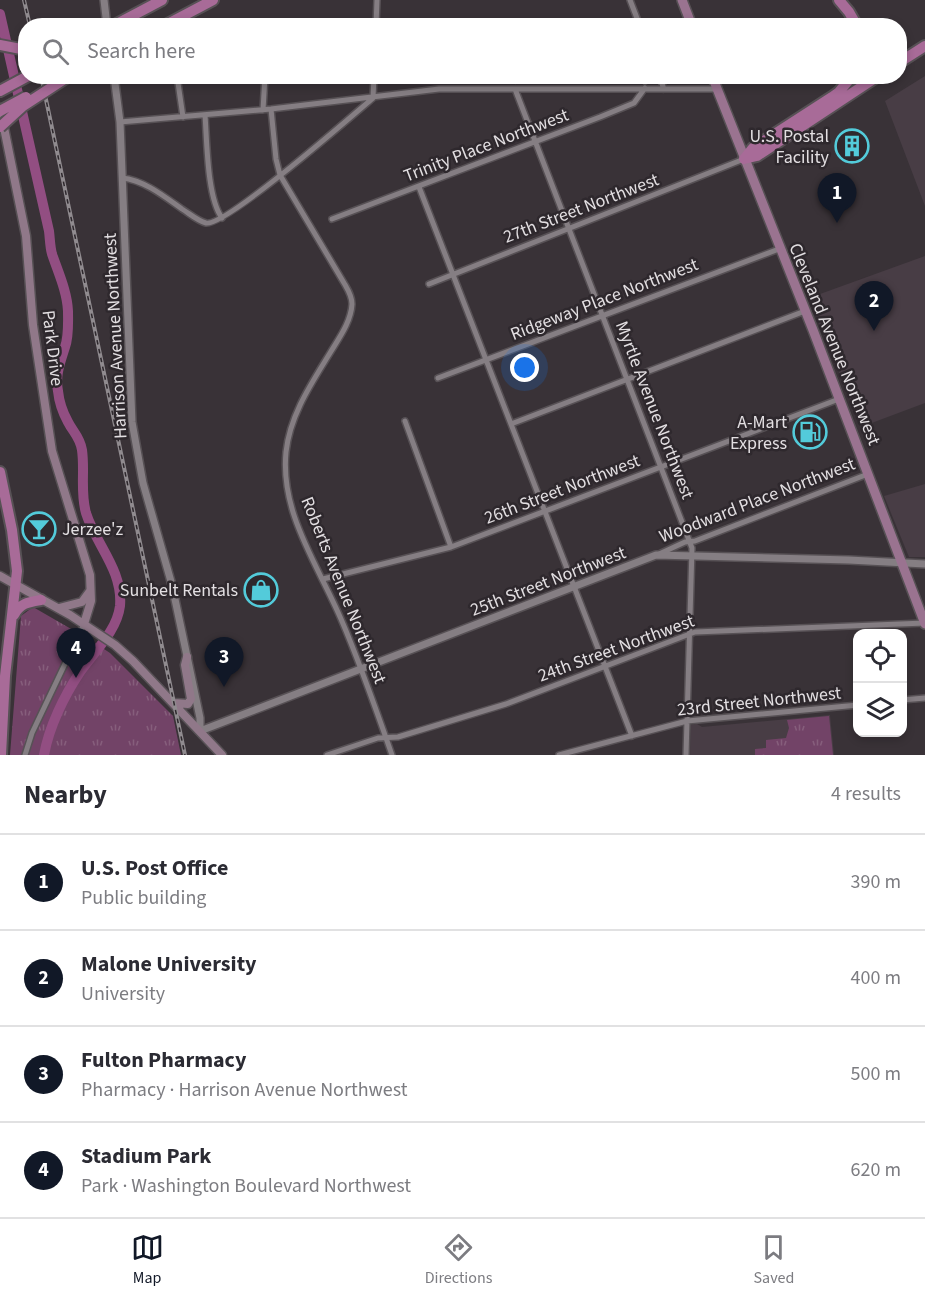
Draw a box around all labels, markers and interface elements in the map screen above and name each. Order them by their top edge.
search box [18,18,907,84]
icon: search [39,35,72,68]
text: Search here [87,35,195,67]
street label: Trinity Place Northwest [400,103,572,188]
place label: U.S. Postal Facility [749,124,830,170]
building icon: U.S. Postal Facility [834,128,870,164]
street label: 27th Street Northwest [500,167,663,250]
pin: 1 [818,174,856,223]
street label: Harrison Avenue Northwest [98,232,133,440]
street label: Cleveland Avenue Northwest [783,239,887,449]
street label: Ridgeway Place Northwest [507,252,702,347]
pin: 2 [854,282,894,331]
street label: Park Drive [35,309,70,387]
street label: Myrtle Avenue Northwest [609,318,700,503]
your location [510,353,539,382]
place label: A-Mart Express [730,410,787,456]
fuel station icon: A-Mart Express [792,414,828,450]
street label: 26th Street Northwest [481,448,644,531]
street label: Woodward Place Northwest [656,452,859,549]
street label: Roberts Avenue Northwest [295,493,393,687]
bar icon: Jerzee'z [21,511,57,547]
place label: Jerzee'z [62,517,124,542]
street label: 25th Street Northwest [467,540,630,623]
shop icon: Sunbelt Rentals [243,572,279,608]
place label: Sunbelt Rentals [120,578,238,603]
street label: 24th Street Northwest [535,609,698,688]
pin: 4 [56,628,96,678]
map controls [853,629,907,737]
button: locate [853,629,907,683]
pin: 3 [204,638,244,687]
street label: 23rd Street Northwest [676,680,842,723]
button: layers [853,683,907,737]
text: Nearby [24,776,107,813]
text: 4 results [831,780,901,808]
text: U.S. Post Office [81,852,228,884]
text: 1 [38,868,49,896]
text: 390 m [851,868,901,896]
text: Public building [81,884,206,912]
text: Malone University [81,948,257,980]
text: 2 [38,964,49,992]
text: 400 m [851,964,901,992]
text: University [81,980,165,1008]
text: Fulton Pharmacy [81,1044,246,1076]
text: 3 [38,1060,49,1088]
text: 500 m [851,1060,901,1088]
text: Pharmacy · Harrison Avenue Northwest [81,1076,408,1104]
text: Stadium Park [81,1140,211,1172]
text: 4 [38,1156,49,1184]
text: 620 m [851,1156,901,1184]
text: Park · Washington Boulevard Northwest [81,1172,411,1200]
tab: Map [131,1231,164,1289]
tab: Directions [425,1231,492,1289]
tab: Saved [754,1231,794,1289]

